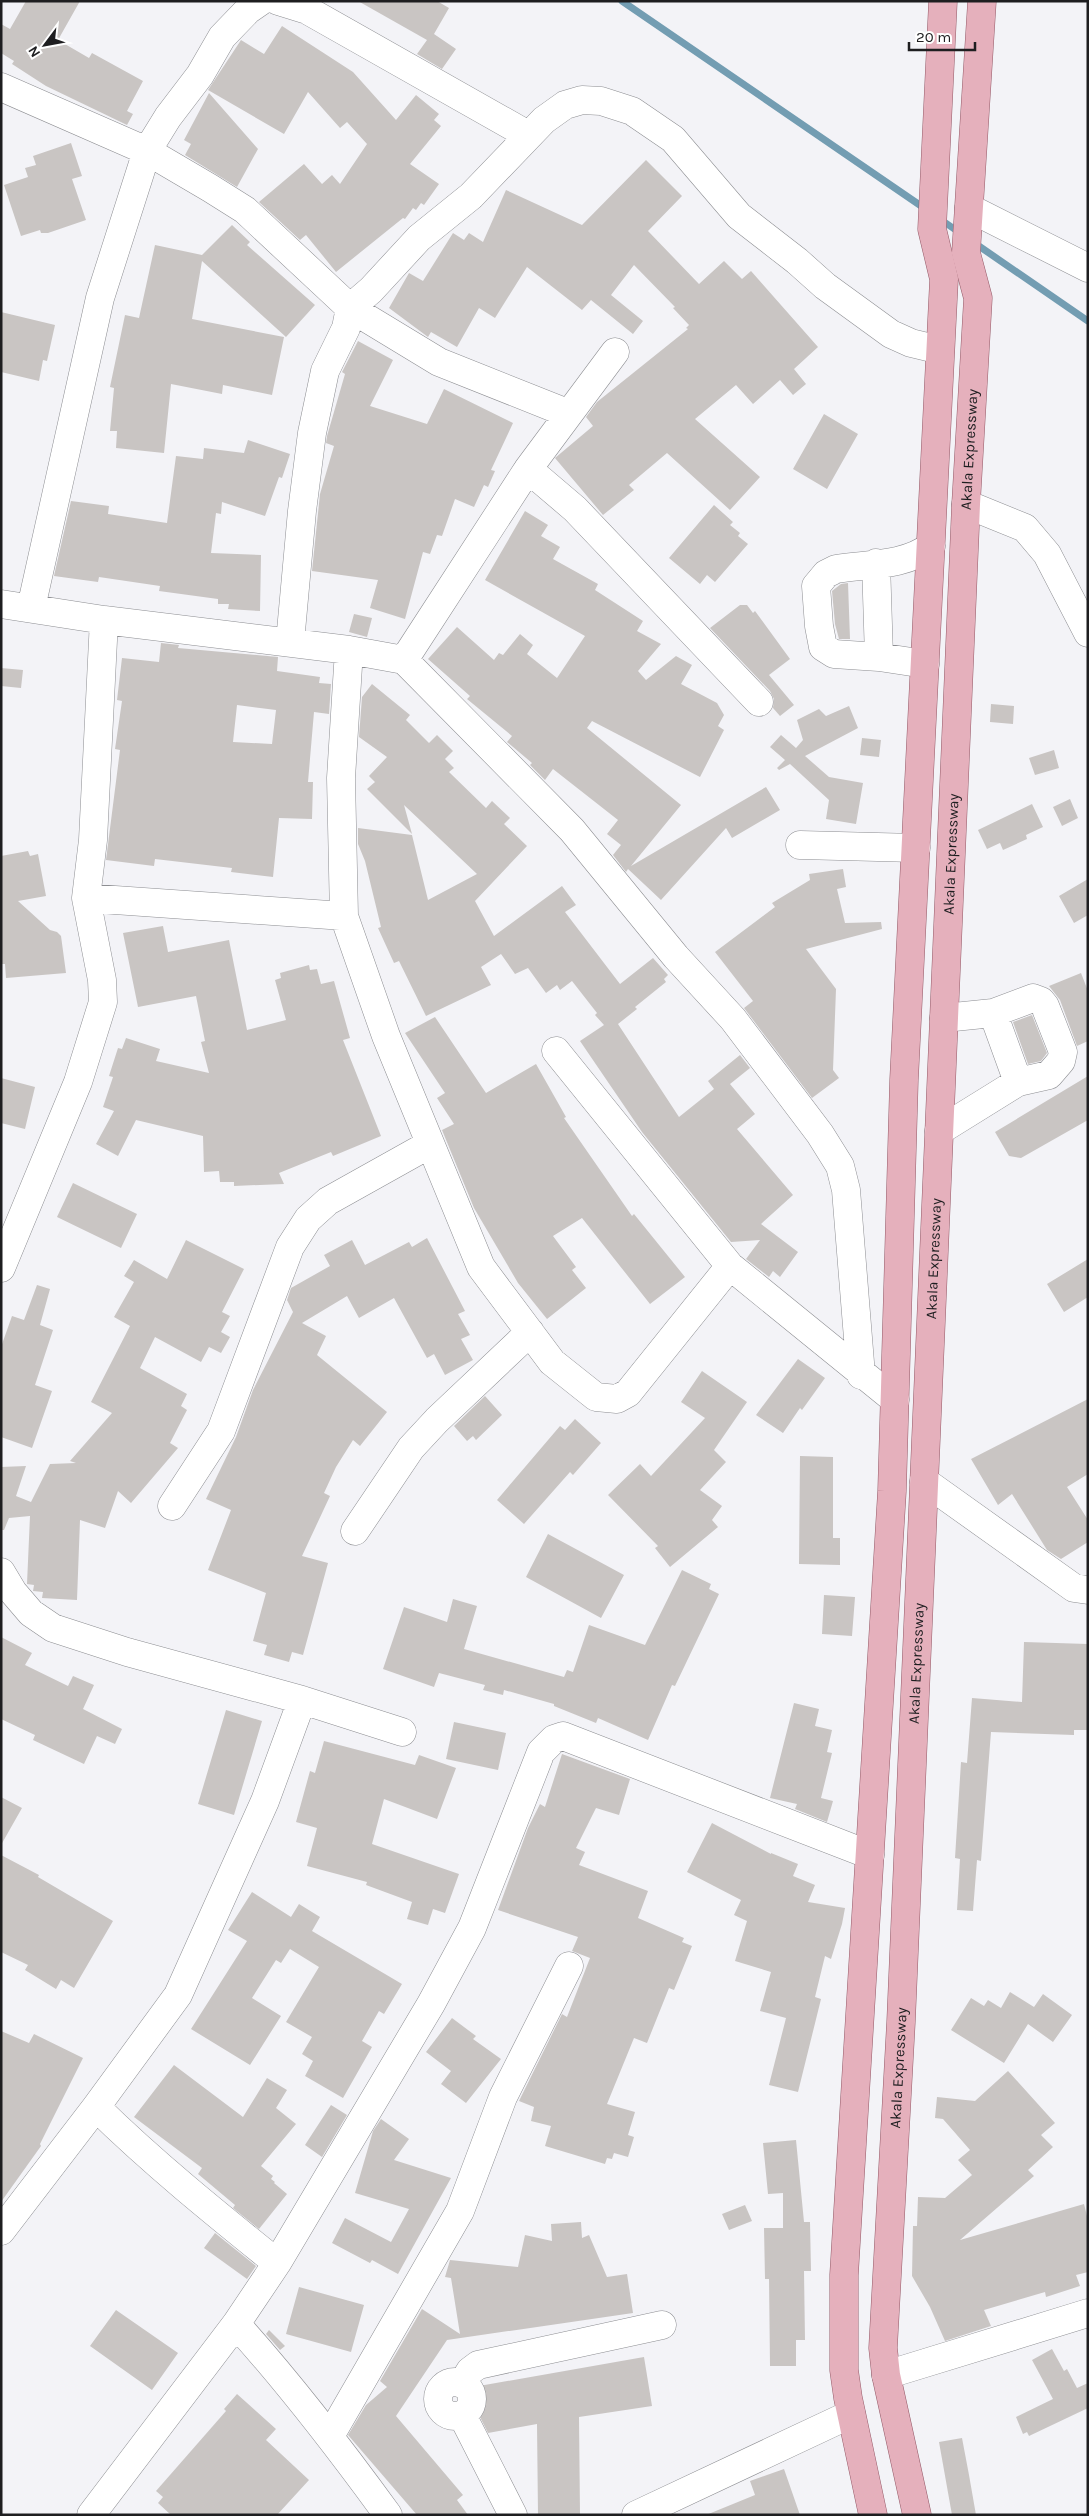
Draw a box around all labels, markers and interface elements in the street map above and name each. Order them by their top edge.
north arrow [20,20,70,70]
scale bar [909,20,975,52]
text: 20 m [916,28,951,46]
text: N [25,43,44,60]
street label: Akala Expressway [957,388,982,510]
street label: Akala Expressway [939,793,963,915]
street label: Akala Expressway [922,1198,945,1320]
street label: Akala Expressway [905,1602,928,1724]
street label: Akala Expressway [886,2007,911,2129]

